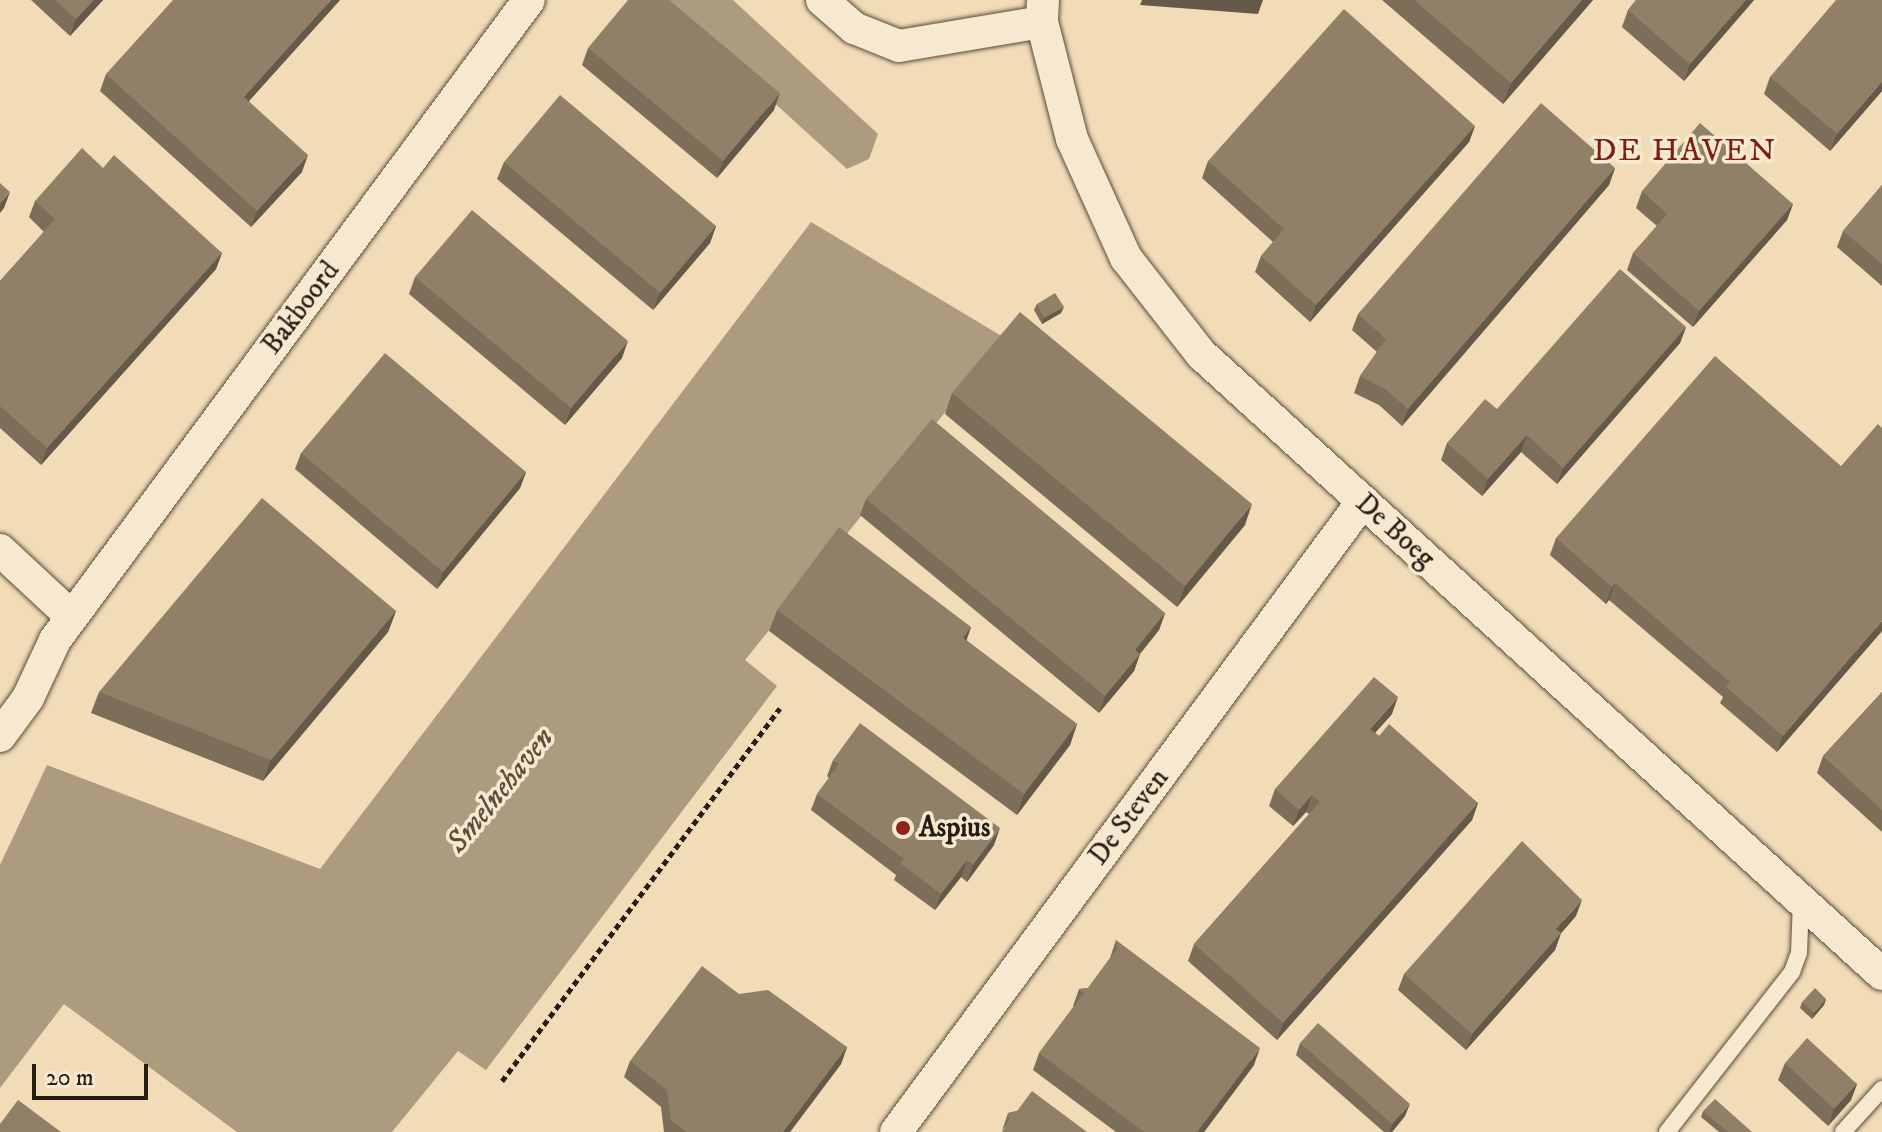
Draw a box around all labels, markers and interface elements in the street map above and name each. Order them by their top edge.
district label: DE HAVEN [1593,132,1777,170]
street label: Bakboord [255,255,347,361]
street label: De Boeg [1348,487,1442,575]
water label: Smelnehaven [440,721,562,861]
street label: De Steven [1082,762,1176,872]
place label: Aspius [919,811,990,845]
marker: Aspius [894,819,912,837]
scale bar [36,1048,152,1098]
text: 20 m [46,1063,94,1093]

